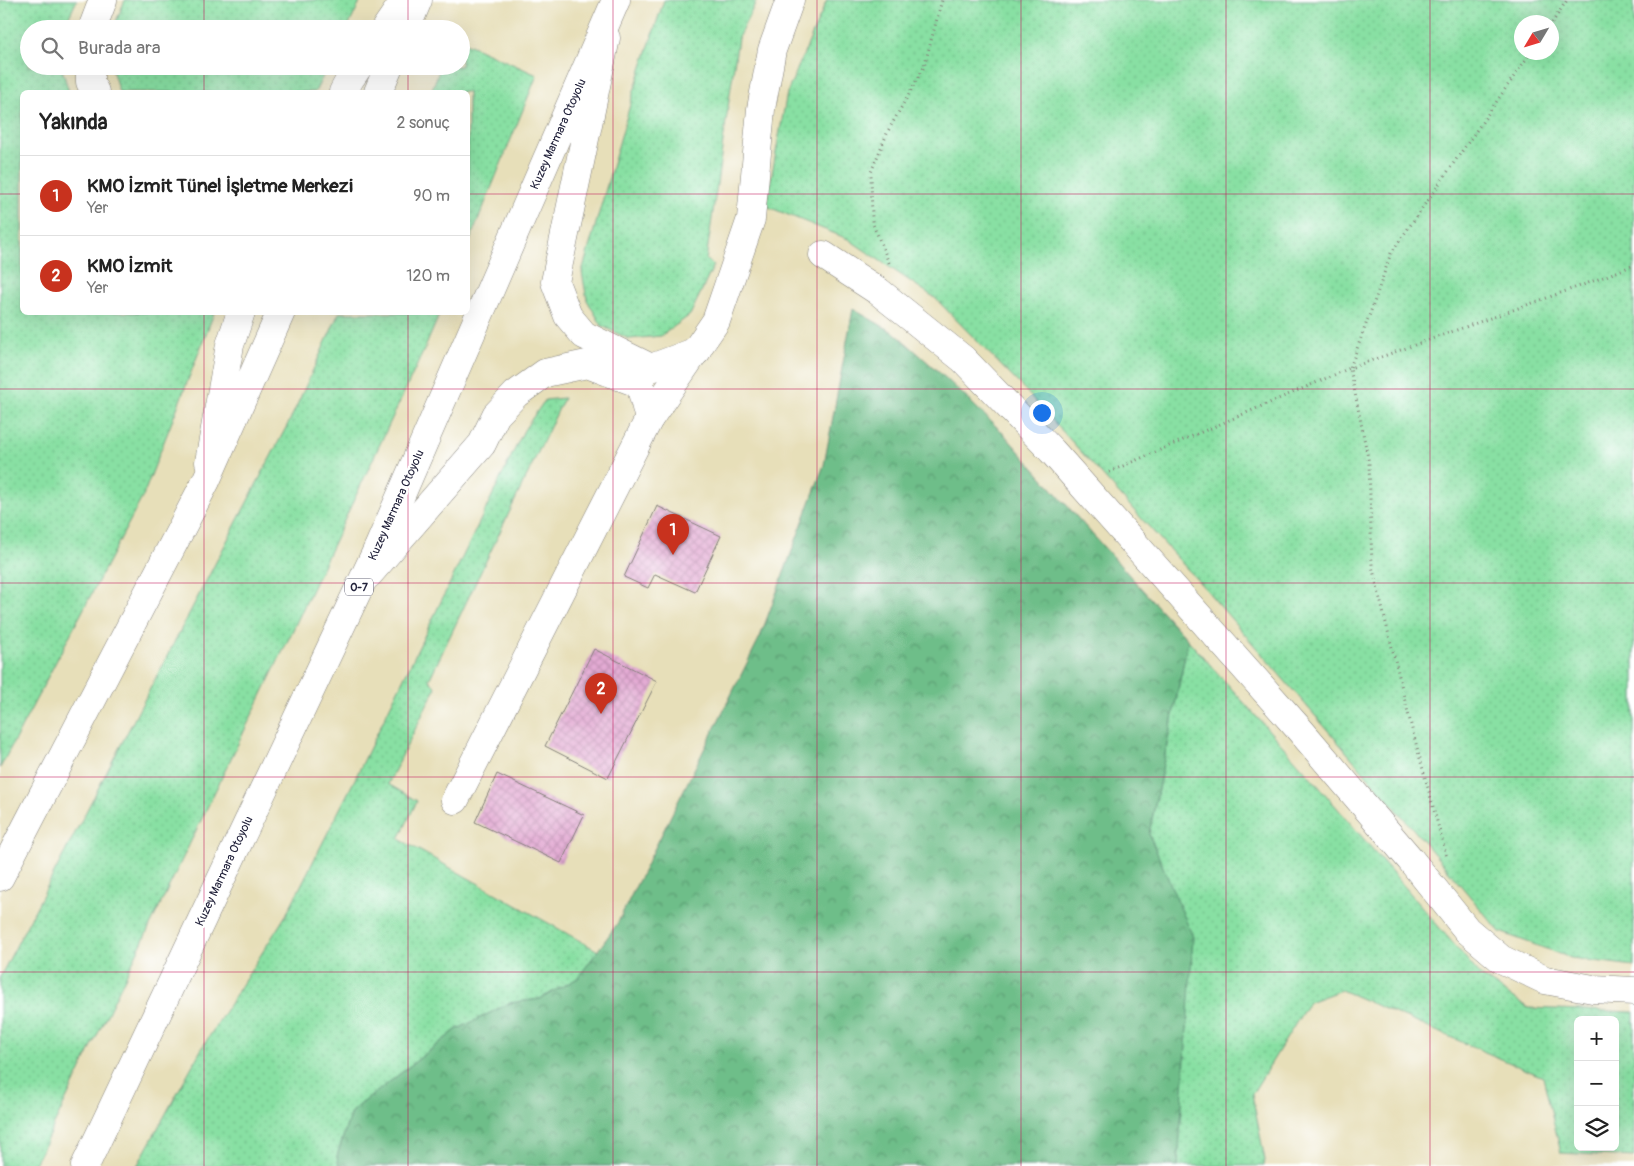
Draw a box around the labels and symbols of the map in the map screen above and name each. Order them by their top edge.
north arrow [1514,15,1559,60]
street label: Kuzey Marmara Otoyolu [527,76,590,192]
your location [1029,400,1055,426]
street label: Kuzey Marmara Otoyolu [365,447,428,563]
pin: 1 [657,514,689,555]
road number: O-7 [345,578,373,596]
pin: 2 [585,673,617,714]
street label: Kuzey Marmara Otoyolu [192,814,257,929]

